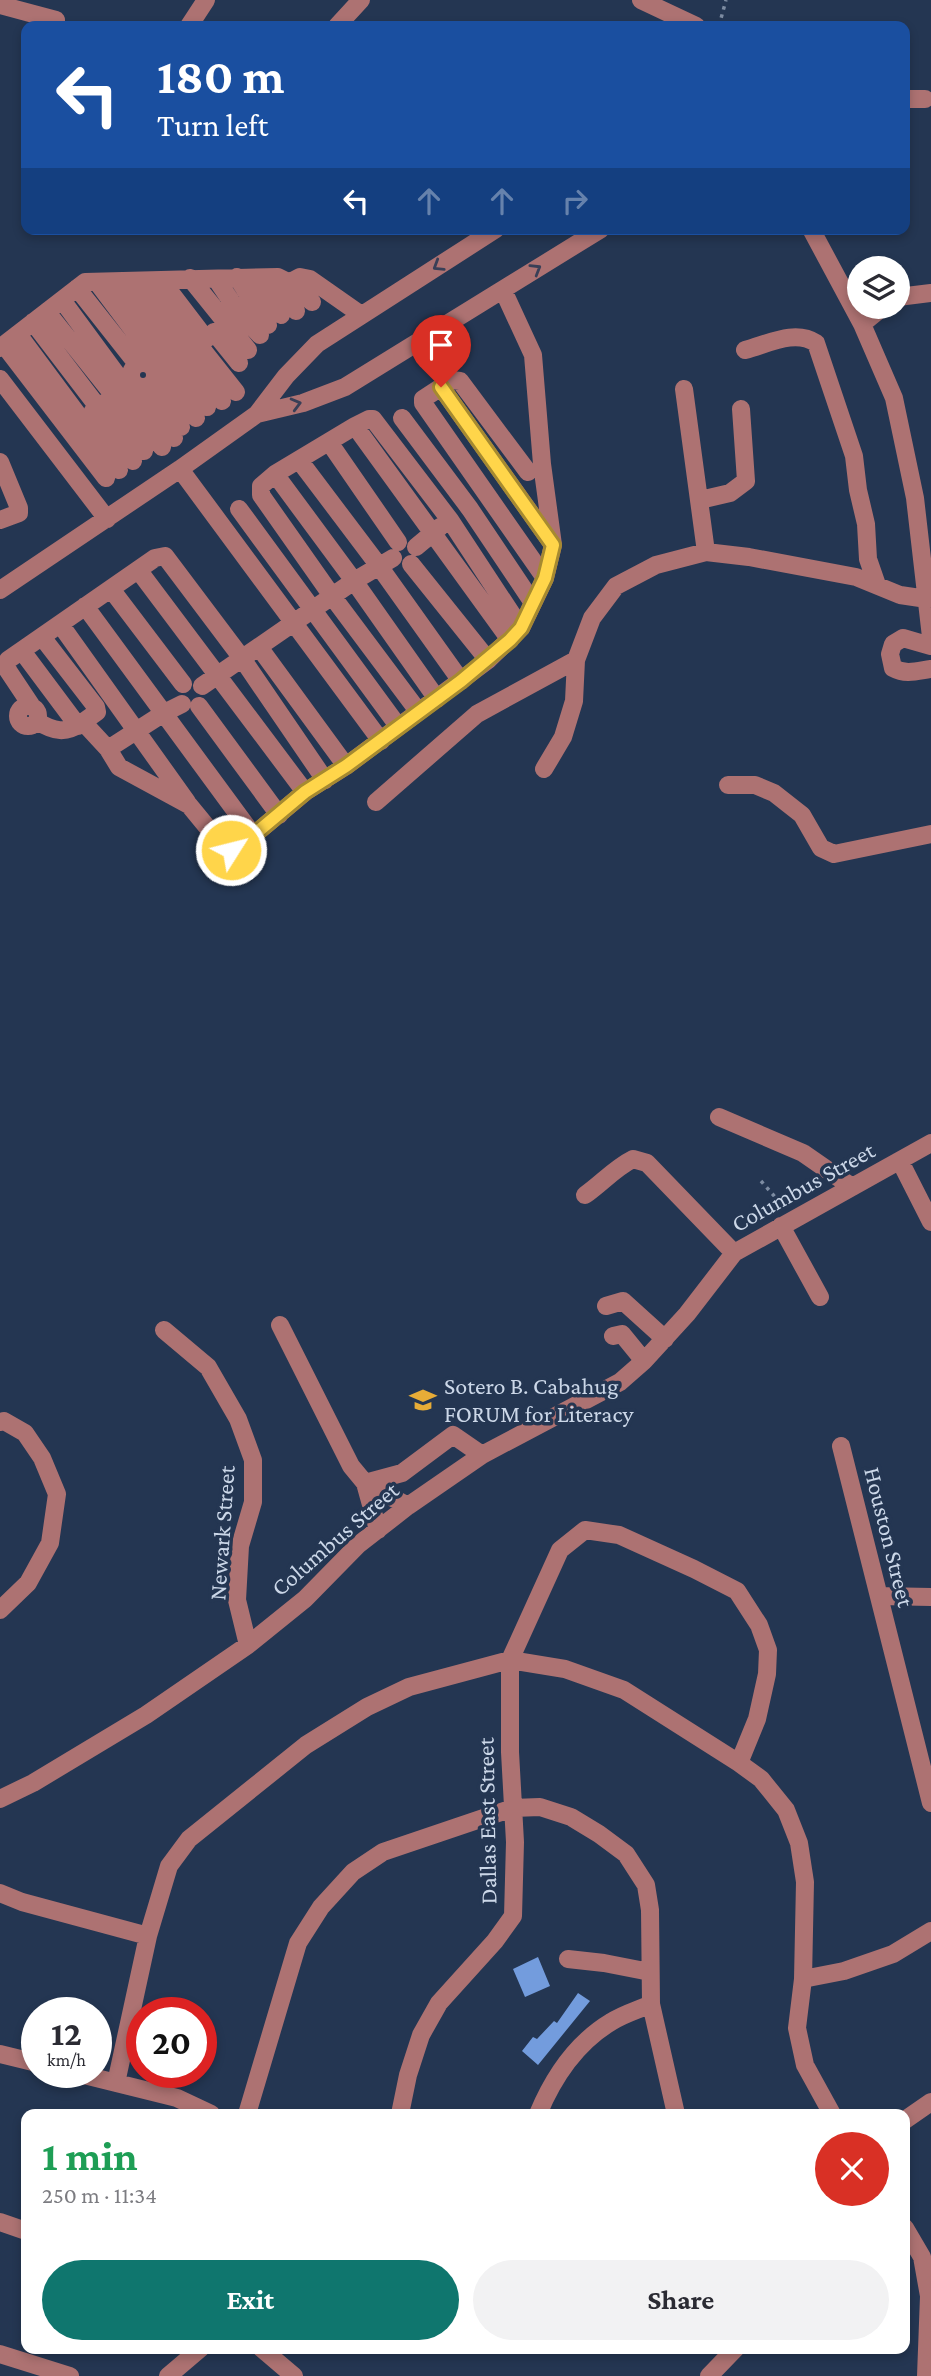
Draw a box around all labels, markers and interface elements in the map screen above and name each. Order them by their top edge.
icon: left [42,49,133,140]
text: 180 m [157,49,285,104]
text: Turn left [157,107,268,143]
icon: left [337,182,375,220]
icon: ahead [410,182,448,220]
icon: ahead [483,182,521,220]
icon: right [556,182,594,220]
map controls [847,256,910,319]
button: layers [847,256,910,319]
one-way arrow [433,257,446,270]
one-way arrow [528,265,541,278]
pin [411,315,471,387]
icon: arrive [422,326,460,364]
one-way arrow [290,398,302,412]
position arrow [194,813,268,887]
street label: Columbus Street [726,1136,880,1237]
place label: Sotero B. Cabahug FORUM for Literacy [444,1372,634,1427]
school or university icon: Sotero B. Cabahug FORUM for Literacy [408,1385,438,1415]
street label: Newark Street [203,1463,240,1601]
street label: Houston Street [859,1464,920,1611]
street label: Columbus Street [266,1475,405,1601]
street label: Dallas East Street [472,1736,501,1905]
speed limit sign: 20 [126,1997,217,2088]
text: 12 [51,2014,82,2053]
text: km/h [47,2050,86,2070]
text: 1 min [42,2132,138,2179]
button: close [815,2132,889,2206]
text: 250 m · 11:34 [42,2182,157,2208]
button: Exit [42,2260,459,2340]
button: Share [473,2260,889,2340]

